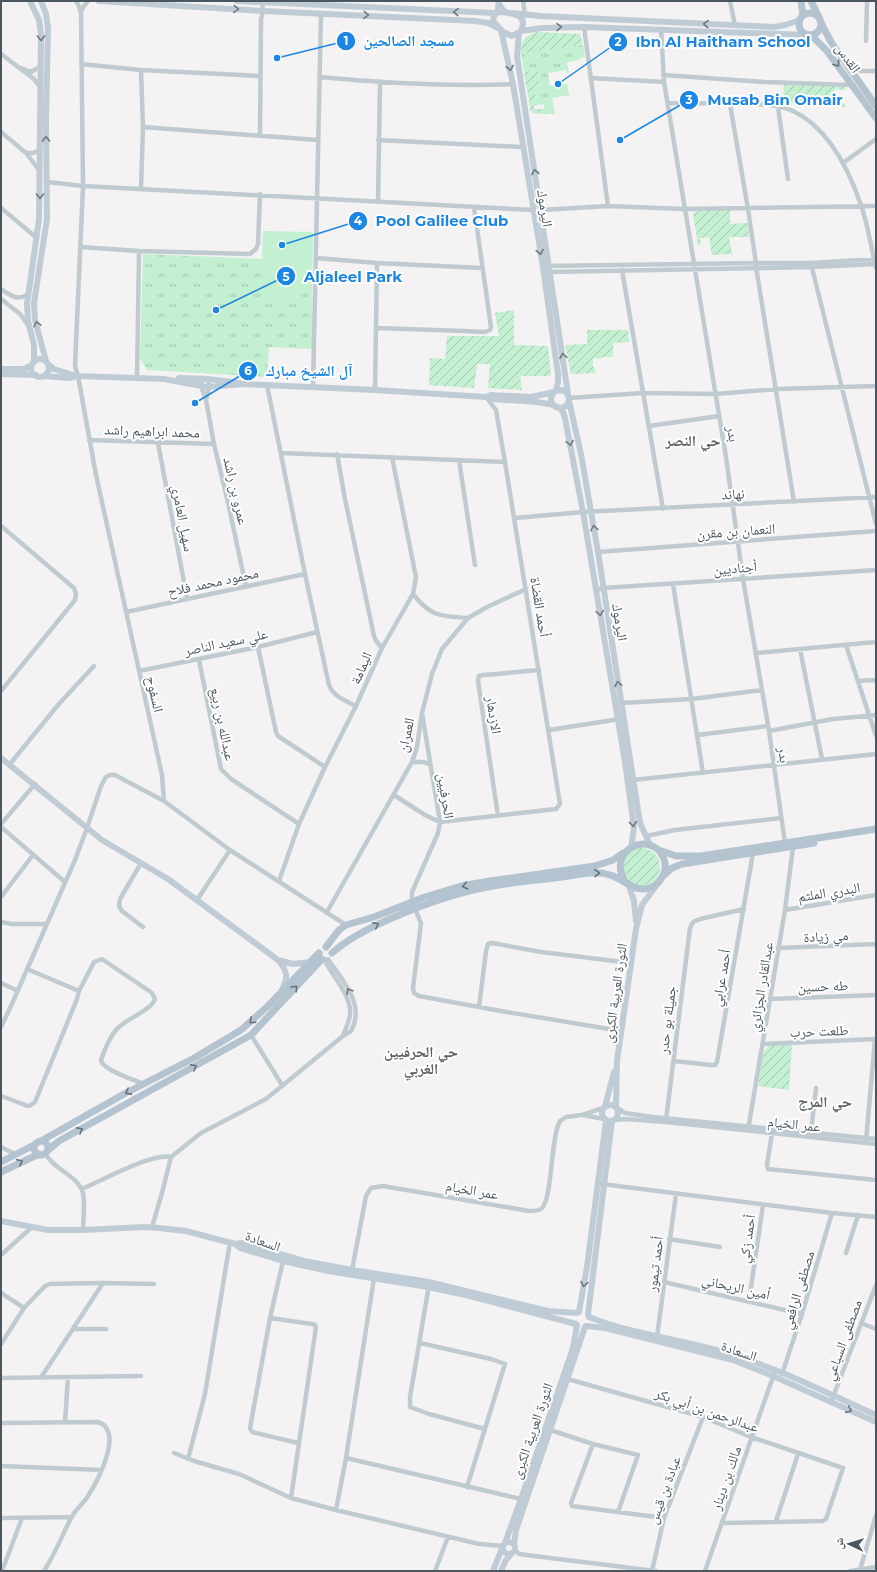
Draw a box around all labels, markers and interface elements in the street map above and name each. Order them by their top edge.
one-way arrow [233,5,239,14]
one-way arrow [453,7,459,16]
one-way arrow [363,11,369,20]
one-way arrow [703,19,709,28]
one-way arrow [556,23,562,32]
callout: مسجد الصالحين [336,27,462,54]
callout: Ibn Al Haitham School [608,28,819,55]
text: مسجد الصالحين [364,31,454,50]
text: Ibn Al Haitham School [635,32,811,51]
text: 1 [344,33,348,48]
text: 2 [614,34,622,49]
one-way arrow [37,35,45,41]
street label: القدس [831,40,865,76]
one-way arrow [832,60,839,67]
one-way arrow [505,65,514,71]
callout: Musab Bin Omair [679,86,851,113]
text: Musab Bin Omair [707,90,843,109]
text: 3 [684,92,693,107]
one-way arrow [42,136,50,142]
one-way arrow [531,169,539,175]
street label: اليرموك [533,188,557,228]
one-way arrow [36,193,44,199]
callout: Pool Galilee Club [348,207,517,234]
text: Pool Galilee Club [376,211,508,230]
text: 4 [354,213,363,228]
one-way arrow [535,248,544,255]
callout: Aljaleel Park [276,263,411,290]
text: Aljaleel Park [303,267,402,286]
text: 5 [282,269,290,284]
one-way arrow [33,320,41,327]
one-way arrow [559,353,568,359]
callout: آل الشيخ مبارك [238,358,361,385]
text: آل الشيخ مبارك [266,361,353,381]
text: 6 [244,363,252,378]
street label: محمد ابراهيم راشد [104,420,200,443]
street label: بدر [723,424,743,443]
district label: حي النصر [665,431,721,452]
one-way arrow [565,440,574,446]
street label: عمرو بن راشد [219,455,253,527]
street label: سهيل العامري [165,483,198,554]
street label: نهاند [721,484,745,504]
street label: النعمان بن مقرن [696,519,776,543]
one-way arrow [590,525,599,531]
street label: أجناديين [712,557,758,579]
street label: محمود محمد فلاح [166,564,260,601]
street label: أحمد القضاة [526,576,554,638]
street label: اليرموك [608,602,632,642]
one-way arrow [595,609,604,616]
street label: علي سعيد الناصر [182,624,270,662]
street label: اليمامة [346,649,376,687]
street label: السفوح [141,674,168,714]
one-way arrow [614,681,623,687]
street label: عبدالله بن ربيع [206,686,240,762]
street label: الازدهار [482,694,506,735]
street label: العمران [394,716,418,754]
street label: بدر [774,745,794,764]
street label: الحرفيين [434,772,458,820]
one-way arrow [629,821,638,827]
one-way arrow [594,869,600,878]
street label: البدري الملثم [797,878,862,908]
one-way arrow [462,881,469,889]
one-way arrow [372,922,380,930]
street label: مي زيادة [803,926,849,949]
street label: عبدالقادر الجزائري [745,941,780,1034]
street label: الثورة العربية الكبرى [599,942,631,1044]
street label: أحمد عرابي [707,948,737,1008]
street label: طه حسين [797,976,849,996]
one-way arrow [290,985,298,993]
street label: جميلة بو حدر [654,985,680,1056]
one-way arrow [346,988,354,995]
one-way arrow [249,1016,257,1023]
street label: طلعت حرب [789,1021,849,1041]
district label: حي الحرفيين الغربي [384,1042,458,1080]
one-way arrow [189,1064,197,1072]
one-way arrow [124,1087,132,1095]
district label: حي المرج [798,1092,852,1113]
street label: عمر الخيام [766,1112,821,1137]
one-way arrow [75,1127,83,1134]
one-way arrow [16,1159,23,1167]
street label: عمر الخيام [444,1177,500,1204]
street label: أحمد زكي [735,1213,762,1265]
street label: السعادة [243,1226,283,1256]
street label: أحمد تيمور [643,1235,667,1294]
street label: مصطفى الرافعي [777,1248,821,1332]
street label: أمين الريحاني [699,1270,772,1306]
one-way arrow [580,1281,589,1287]
street label: مصطفى السباعي [820,1297,868,1384]
street label: السعادة [719,1337,759,1365]
street label: الثورة العربية الكبرى [507,1381,557,1481]
street label: عبدالرحمن بن أبي بكر [651,1384,761,1439]
one-way arrow [844,1405,852,1413]
street label: مالك بن دينار [706,1444,745,1513]
street label: عبادة بن قيس [643,1454,685,1526]
north arrow [829,1524,869,1564]
text: ش [832,1537,847,1550]

